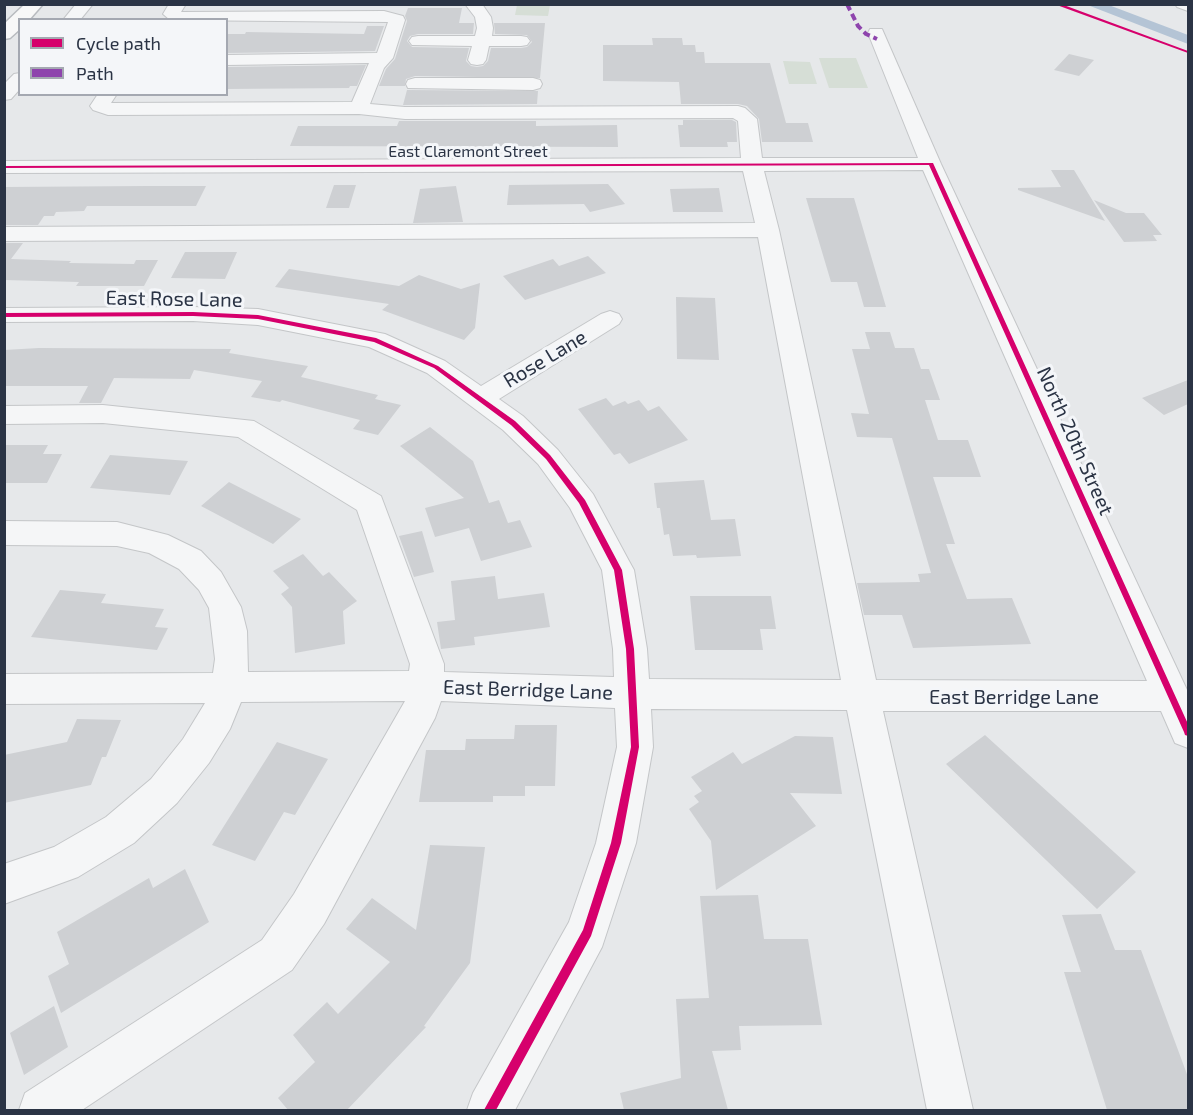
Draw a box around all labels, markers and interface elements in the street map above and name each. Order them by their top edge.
legend [18,18,228,96]
text: Cycle path [76,32,161,54]
text: Path [76,62,114,84]
street label: East Claremont Street [388,142,548,162]
street label: East Rose Lane [105,286,243,312]
street label: Rose Lane [499,325,591,393]
street label: North 20th Street [1032,363,1118,519]
street label: East Berridge Lane [443,675,613,705]
street label: East Berridge Lane [929,685,1099,709]

